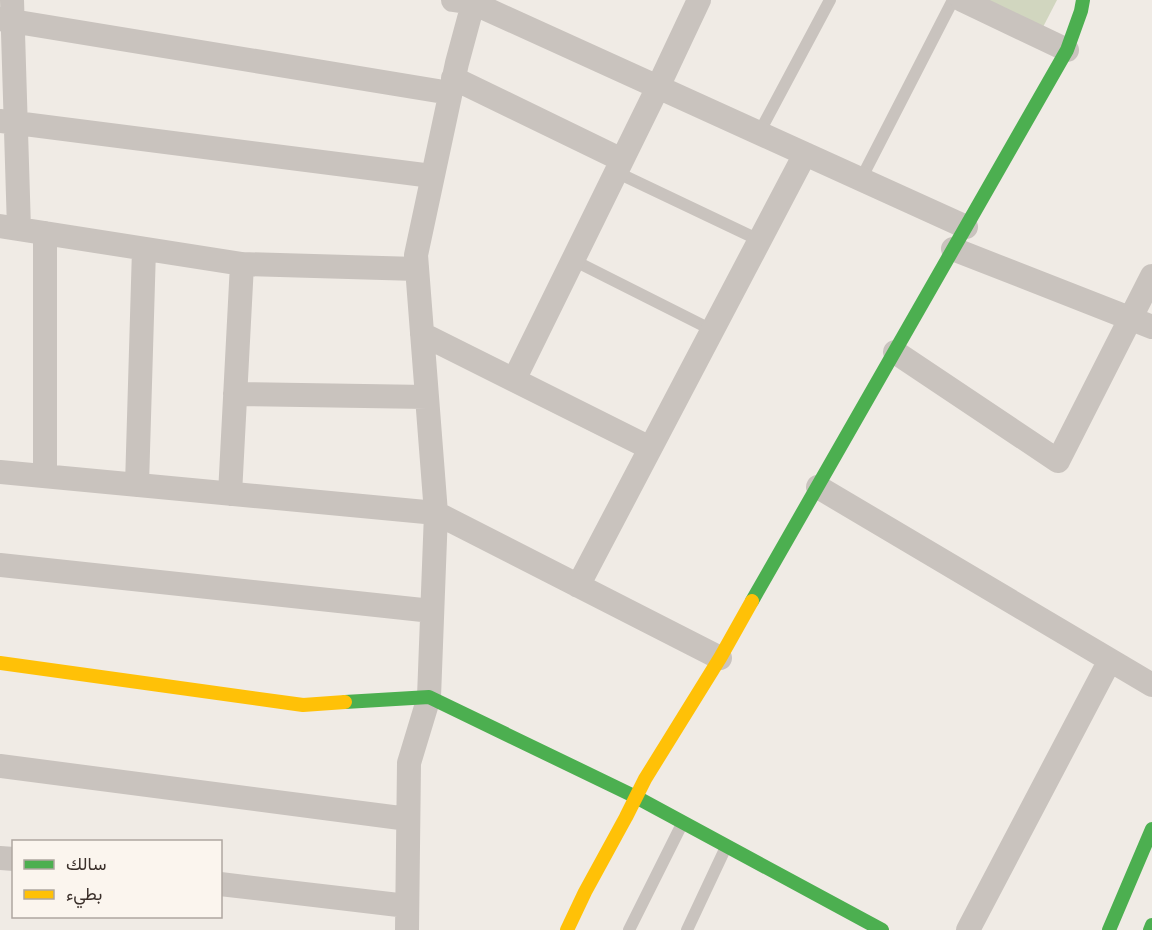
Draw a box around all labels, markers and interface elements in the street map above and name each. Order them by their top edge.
legend [12,840,222,918]
text: سالك [66,853,106,874]
text: بطيء [66,883,102,909]

